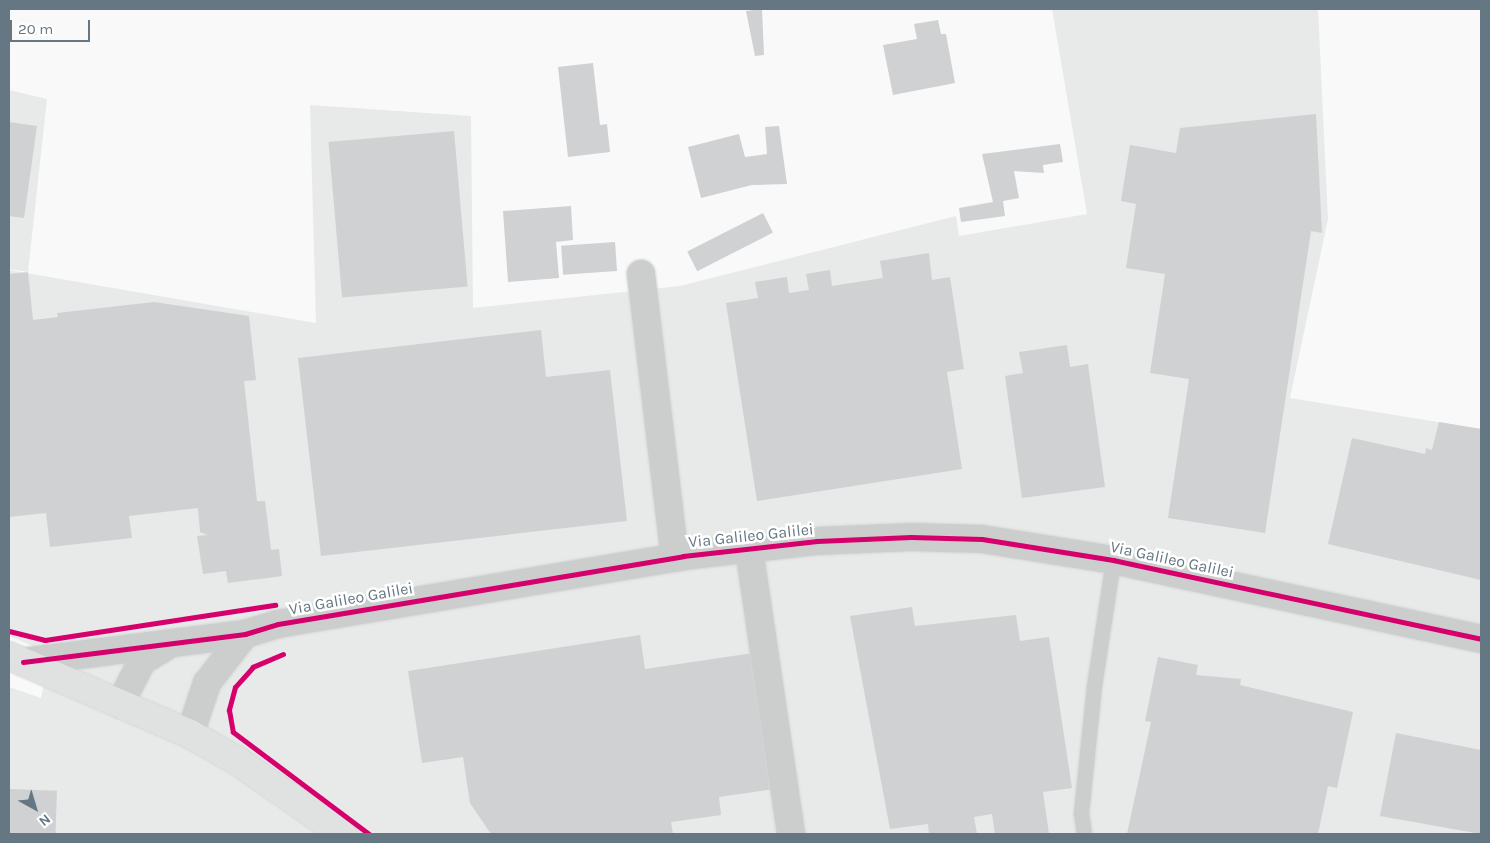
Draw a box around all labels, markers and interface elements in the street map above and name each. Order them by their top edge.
scale bar [12,10,92,42]
text: 20 m [18,20,53,38]
street label: Via Galileo Galilei [687,520,815,552]
street label: Via Galileo Galilei [1108,538,1236,582]
street label: Via Galileo Galilei [287,579,415,619]
north arrow [10,783,60,833]
text: N [36,810,54,830]

